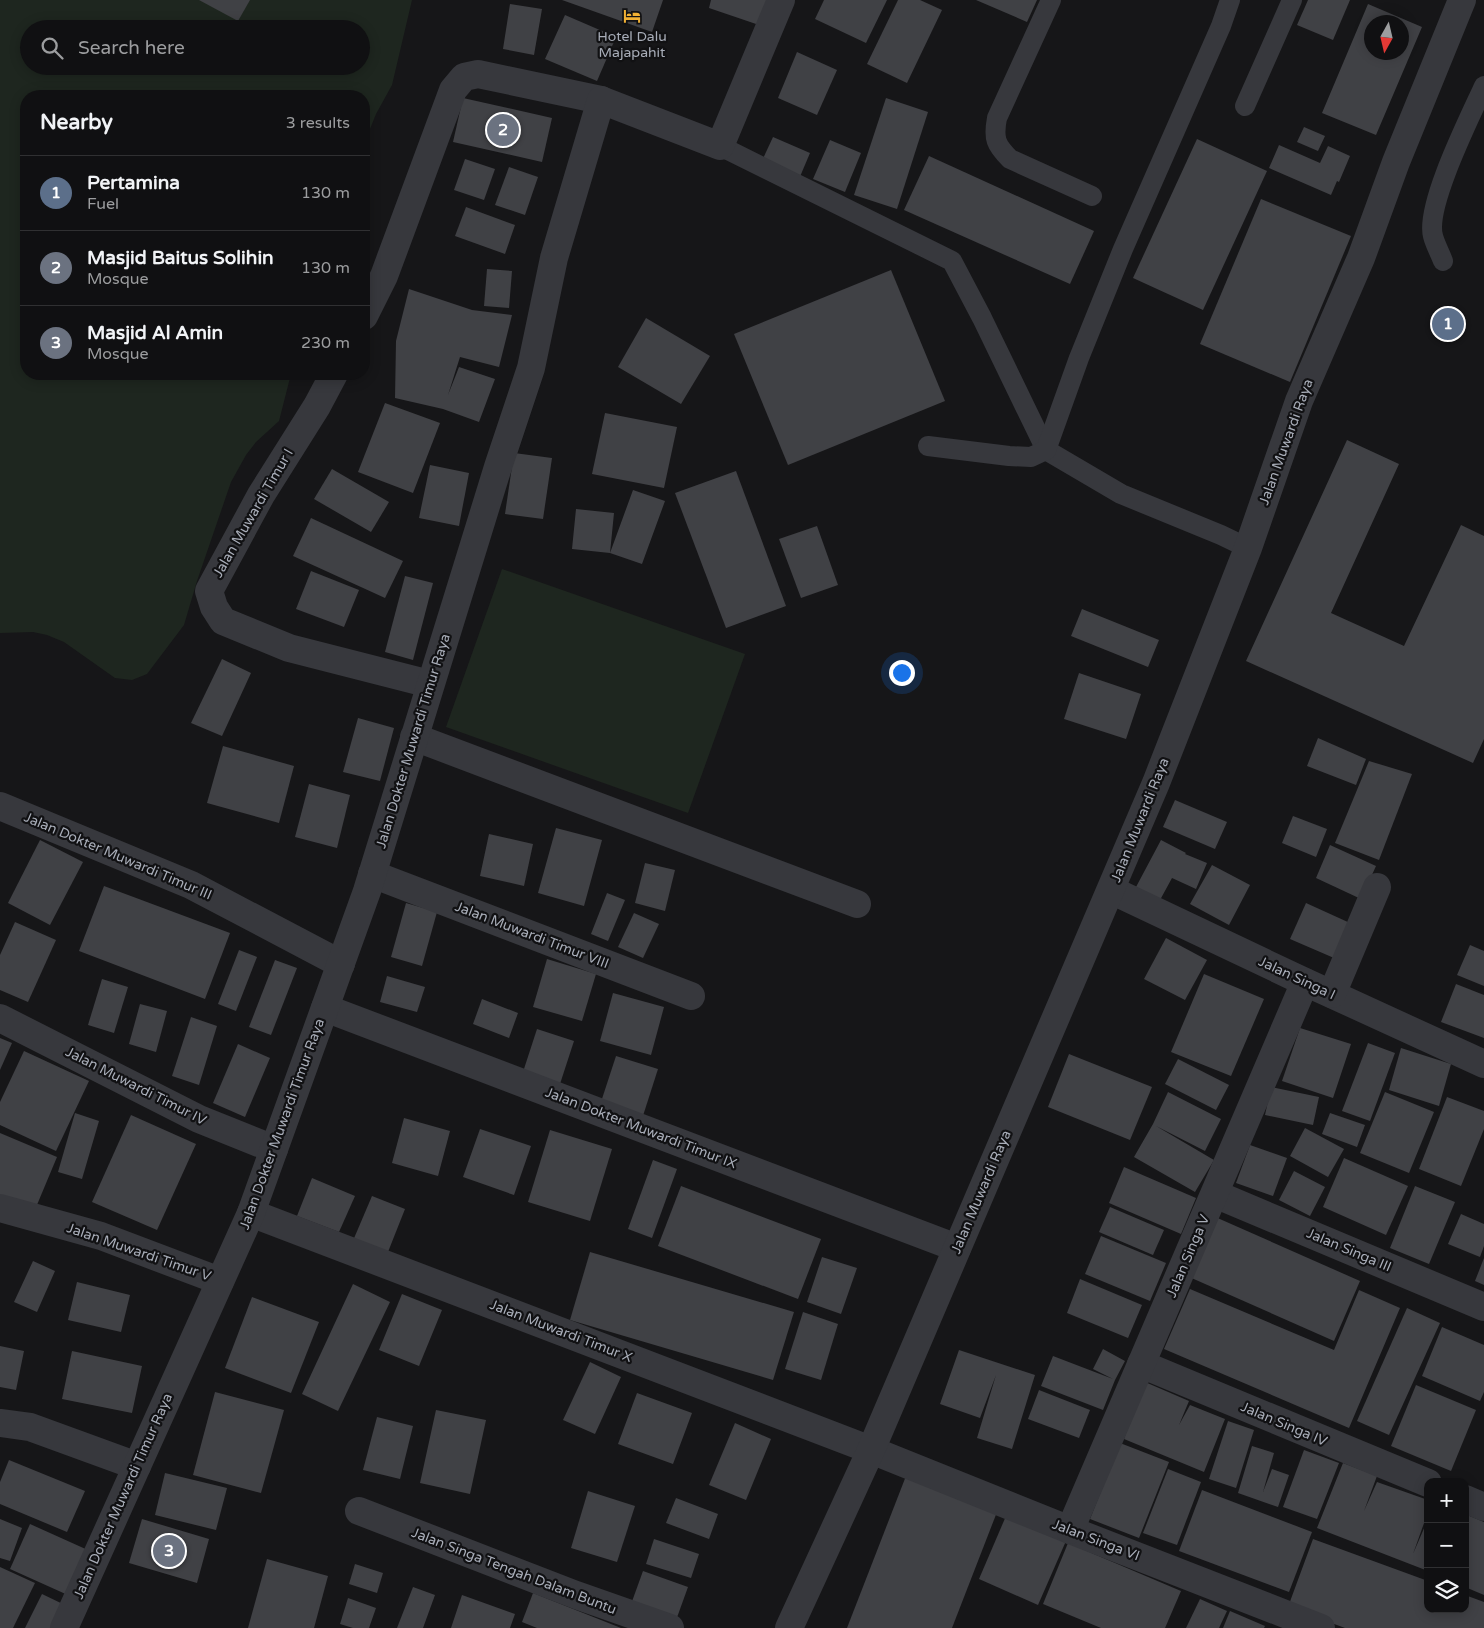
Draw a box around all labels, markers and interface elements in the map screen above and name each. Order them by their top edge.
hotel icon: Hotel Dalu Majapahit [622,6,642,26]
north arrow [1364,15,1409,60]
search box [20,20,370,75]
place label: Hotel Dalu Majapahit [597,28,667,61]
icon: search [38,34,66,62]
text: Search here [78,37,185,59]
text: Nearby [40,110,113,135]
pin: 2 [487,111,519,149]
text: 3 results [286,113,350,133]
text: Pertamina [87,172,180,194]
text: 1 [51,183,61,203]
text: 130 m [301,183,350,203]
text: Fuel [87,194,119,214]
text: Masjid Baitus Solihin [87,247,274,269]
text: 2 [51,258,61,278]
text: 130 m [301,258,350,278]
text: Mosque [87,269,149,289]
pin: 1 [1432,305,1464,343]
text: Masjid Al Amin [87,322,223,344]
text: 3 [51,333,61,353]
text: 230 m [301,333,350,353]
text: Mosque [87,344,149,364]
street label: Jalan Muwardi Raya [1255,377,1317,507]
street label: Jalan Muwardi Timur I [209,446,297,580]
street label: Jalan Dokter Muwardi Timur Raya [372,632,454,850]
your location [889,660,915,686]
street label: Jalan Muwardi Raya [1107,755,1173,885]
street label: Jalan Dokter Muwardi Timur III [21,809,215,903]
street label: Jalan Muwardi Timur VIII [453,898,611,972]
street label: Jalan Singa I [1256,953,1338,1003]
street label: Jalan Dokter Muwardi Timur Raya [236,1016,328,1232]
street label: Jalan Muwardi Timur IV [63,1043,209,1129]
street label: Jalan Dokter Muwardi Timur IX [543,1084,739,1172]
street label: Jalan Muwardi Raya [947,1128,1015,1256]
street label: Jalan Singa V [1163,1212,1213,1300]
street label: Jalan Muwardi Timur V [65,1219,214,1285]
street label: Jalan Singa III [1304,1224,1394,1276]
street label: Jalan Muwardi Timur X [487,1296,635,1366]
street label: Jalan Dokter Muwardi Timur Raya [70,1390,176,1602]
street label: Jalan Singa IV [1238,1398,1330,1450]
map controls [1424,1478,1469,1613]
button: + [1424,1478,1469,1523]
street label: Jalan Singa VI [1050,1515,1142,1565]
button: − [1424,1523,1469,1568]
street label: Jalan Singa Tengah Dalam Buntu [409,1524,619,1618]
pin: 3 [153,1532,185,1570]
button: layers [1424,1568,1469,1613]

